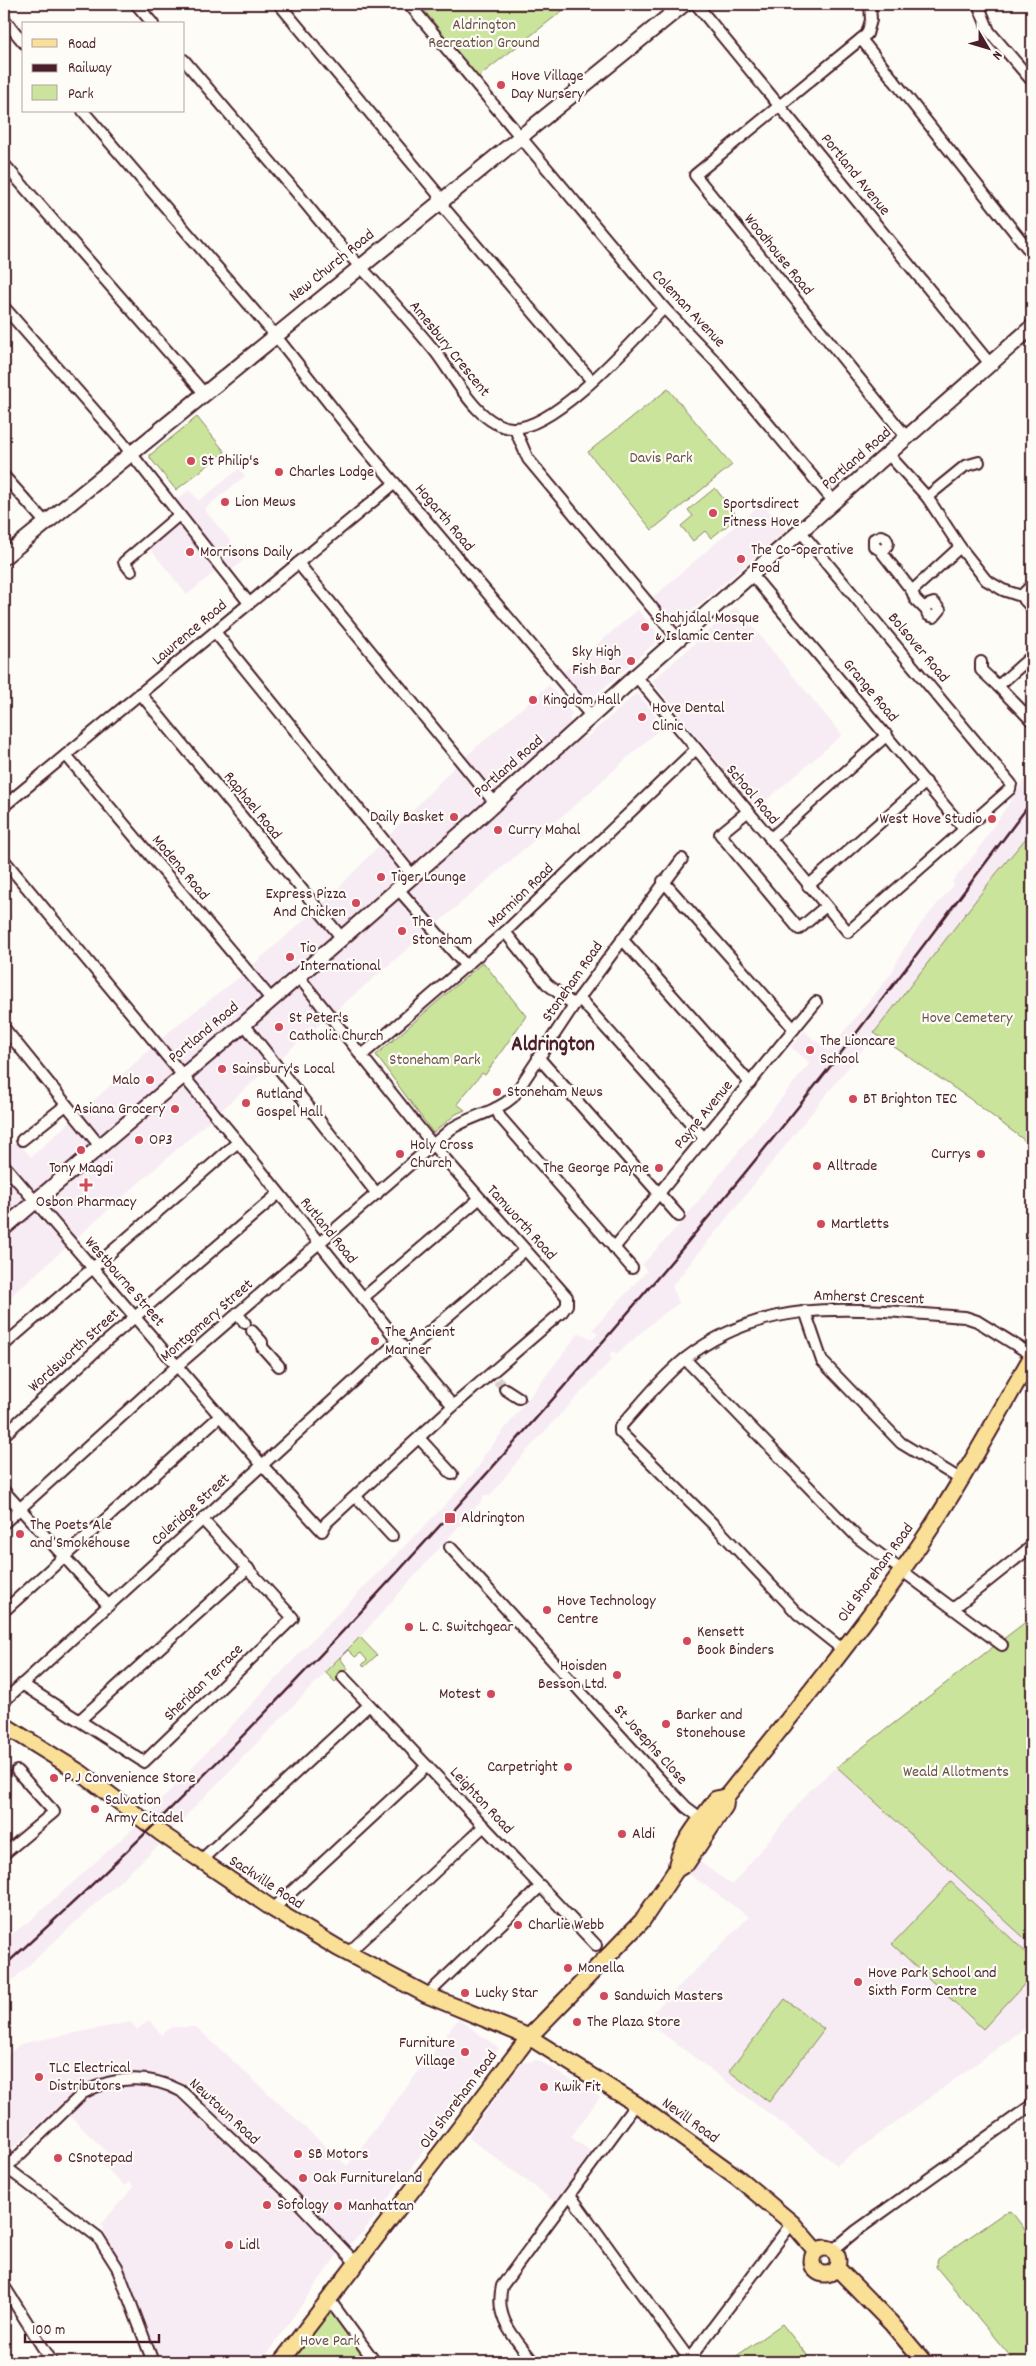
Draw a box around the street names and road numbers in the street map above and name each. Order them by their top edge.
street label: Portland Avenue [815,129,895,221]
street label: Woodhouse Road [738,209,818,301]
street label: New Church Road [284,224,380,308]
street label: Coleman Avenue [646,265,730,353]
street label: Amesbury Crescent [403,296,495,402]
street label: Portland Road [817,422,897,496]
street label: Hogarth Road [409,479,479,557]
street label: Lawrence Road [147,595,233,671]
street label: Bolsover Road [882,608,954,688]
street label: Grange Road [837,654,903,728]
street label: Portland Road [469,730,549,804]
street label: School Road [720,760,784,830]
street label: Raphael Road [217,767,287,845]
street label: Modena Road [146,830,214,906]
street label: Marmion Road [482,858,560,934]
street label: Stoneham Road [537,937,609,1027]
street label: Portland Road [164,997,244,1069]
street label: Payne Avenue [669,1075,739,1155]
street label: Tamworth Road [481,1180,561,1266]
street label: Rutland Road [294,1193,362,1269]
street label: Westbourne Street [78,1232,170,1332]
street label: Montgomery Street [155,1274,259,1368]
street label: Amherst Crescent [813,1285,925,1311]
street label: Wordsworth Street [23,1304,125,1398]
street label: Coleridge Street [147,1468,235,1552]
street label: Old Shoreham Road [832,1518,920,1628]
street label: Sheridan Terrace [159,1639,249,1727]
street label: St Josephs Close [608,1700,692,1790]
street label: Leighton Road [444,1762,518,1840]
street label: Sackville Road [224,1850,308,1916]
street label: Old Shoreham Road [414,2046,504,2154]
street label: Newtown Road [183,2073,265,2151]
street label: Nevill Road [657,2092,723,2150]

